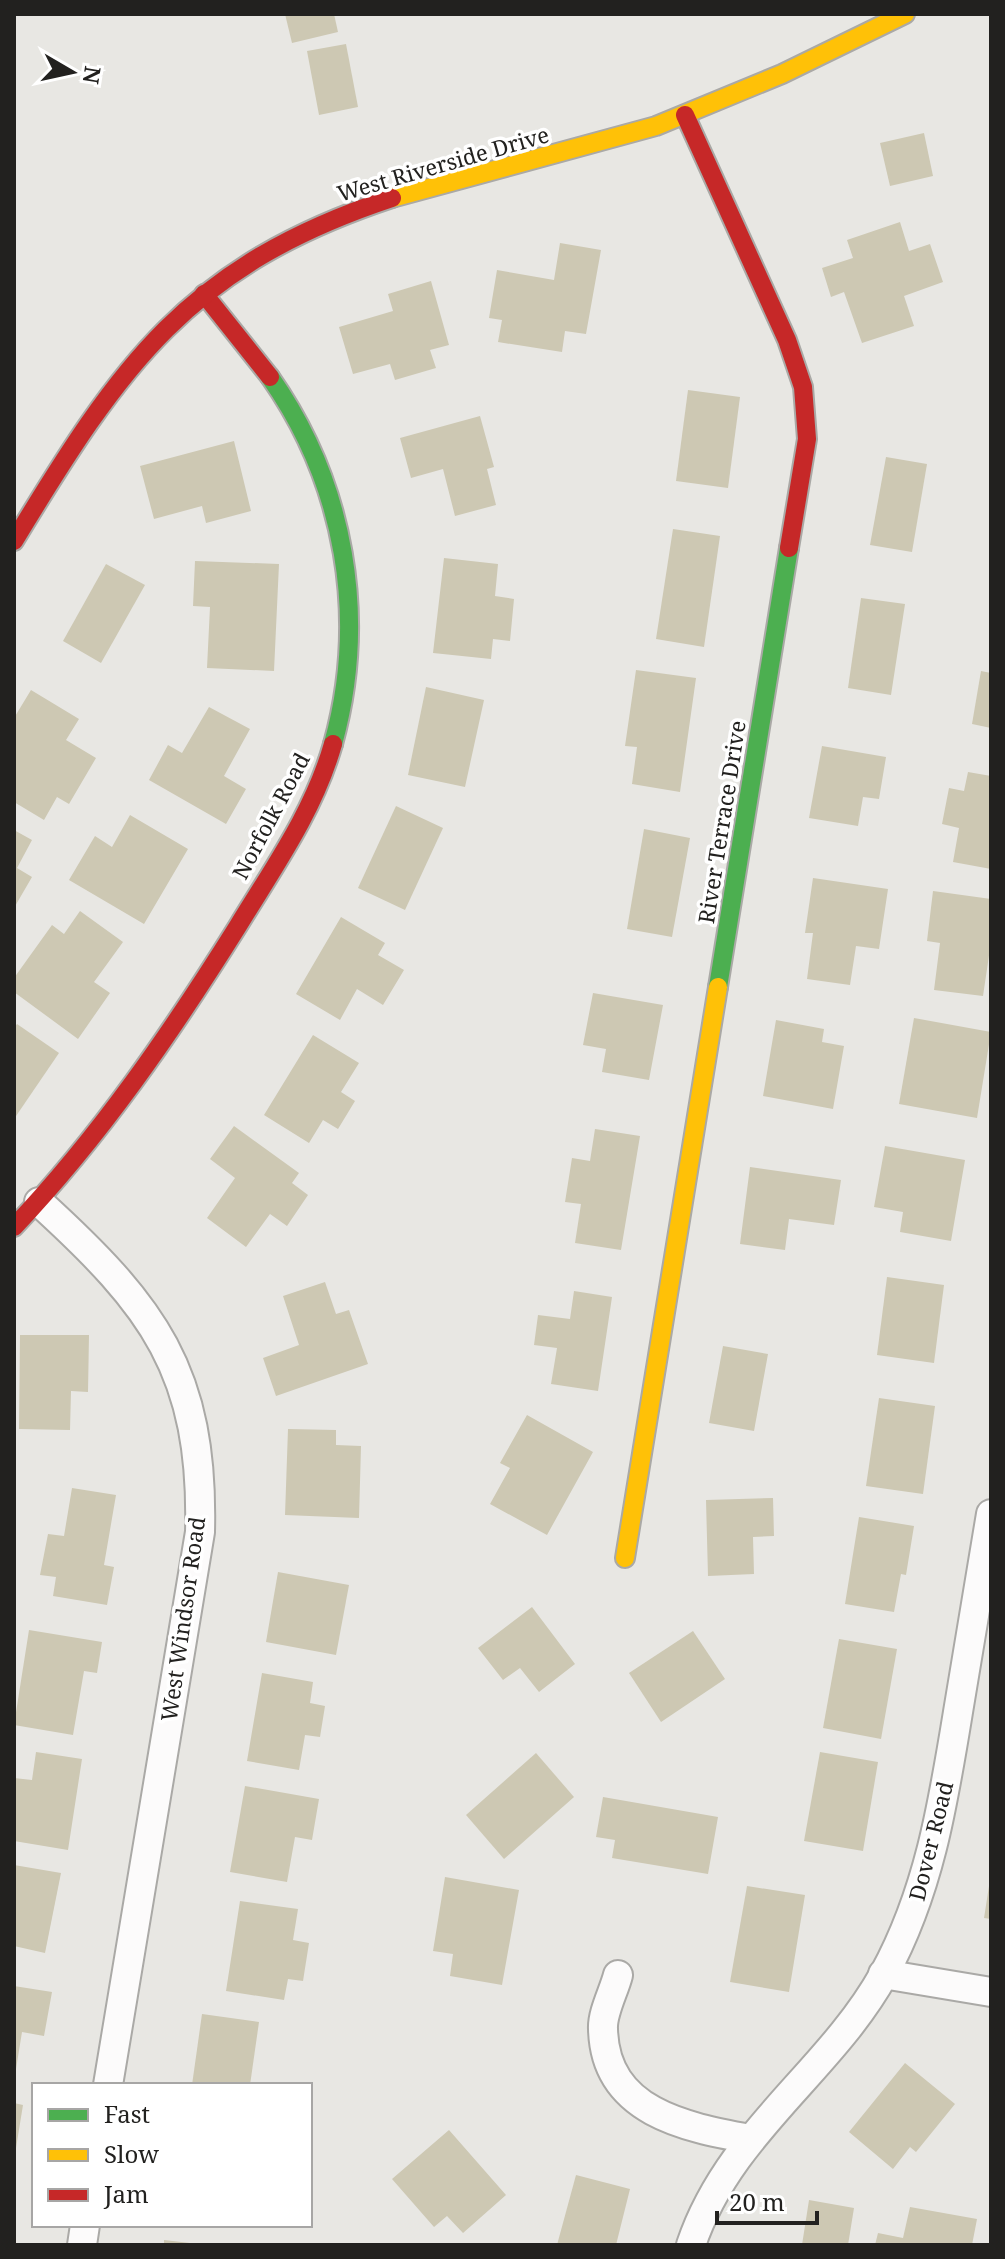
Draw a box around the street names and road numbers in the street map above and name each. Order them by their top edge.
street label: West Riverside Drive [333,118,552,208]
street label: River Terrace Drive [690,718,752,925]
street label: Norfolk Road [224,747,316,884]
street label: West Windsor Road [153,1514,211,1723]
street label: Dover Road [901,1777,959,1904]

